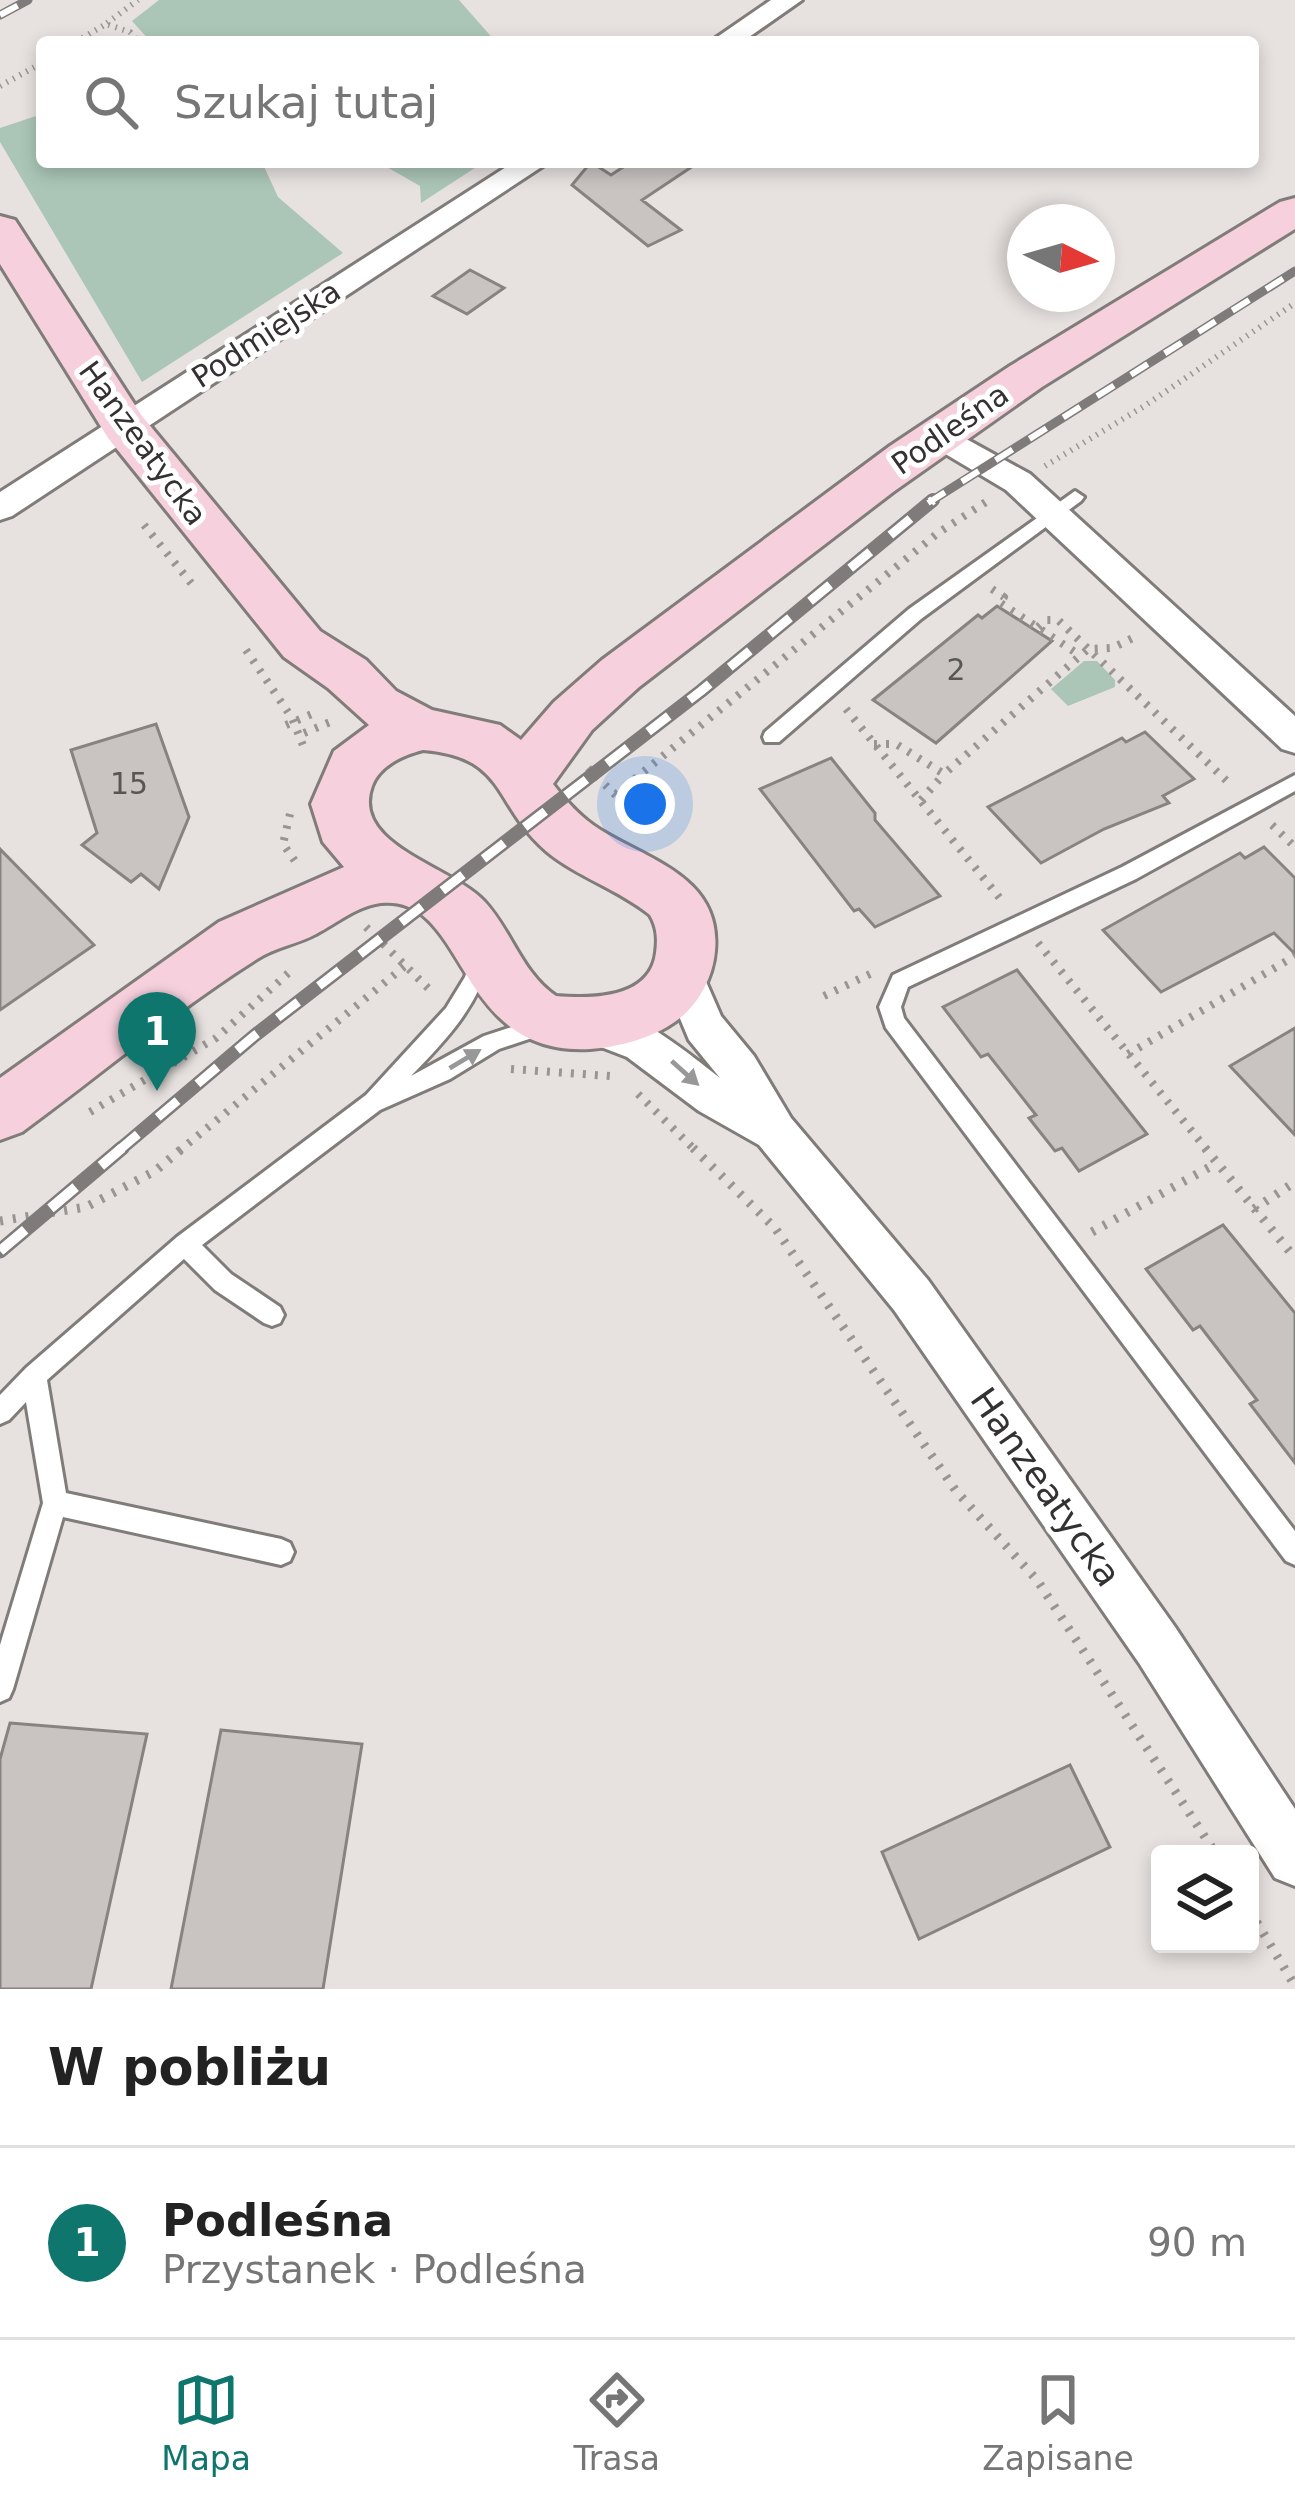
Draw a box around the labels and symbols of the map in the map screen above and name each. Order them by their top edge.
north arrow [1007,204,1115,312]
street label: Podmiejska [185,273,347,395]
street label: Hanzeatycka [72,354,214,532]
street label: Podleśna [885,376,1015,482]
house number: 2 [946,652,966,687]
house number: 15 [110,766,148,801]
your location [615,774,675,834]
pin: 1 [118,992,196,1091]
one-way arrow [448,1049,482,1070]
one-way arrow [670,1059,700,1086]
street label: Hanzeatycka [963,1380,1129,1594]

